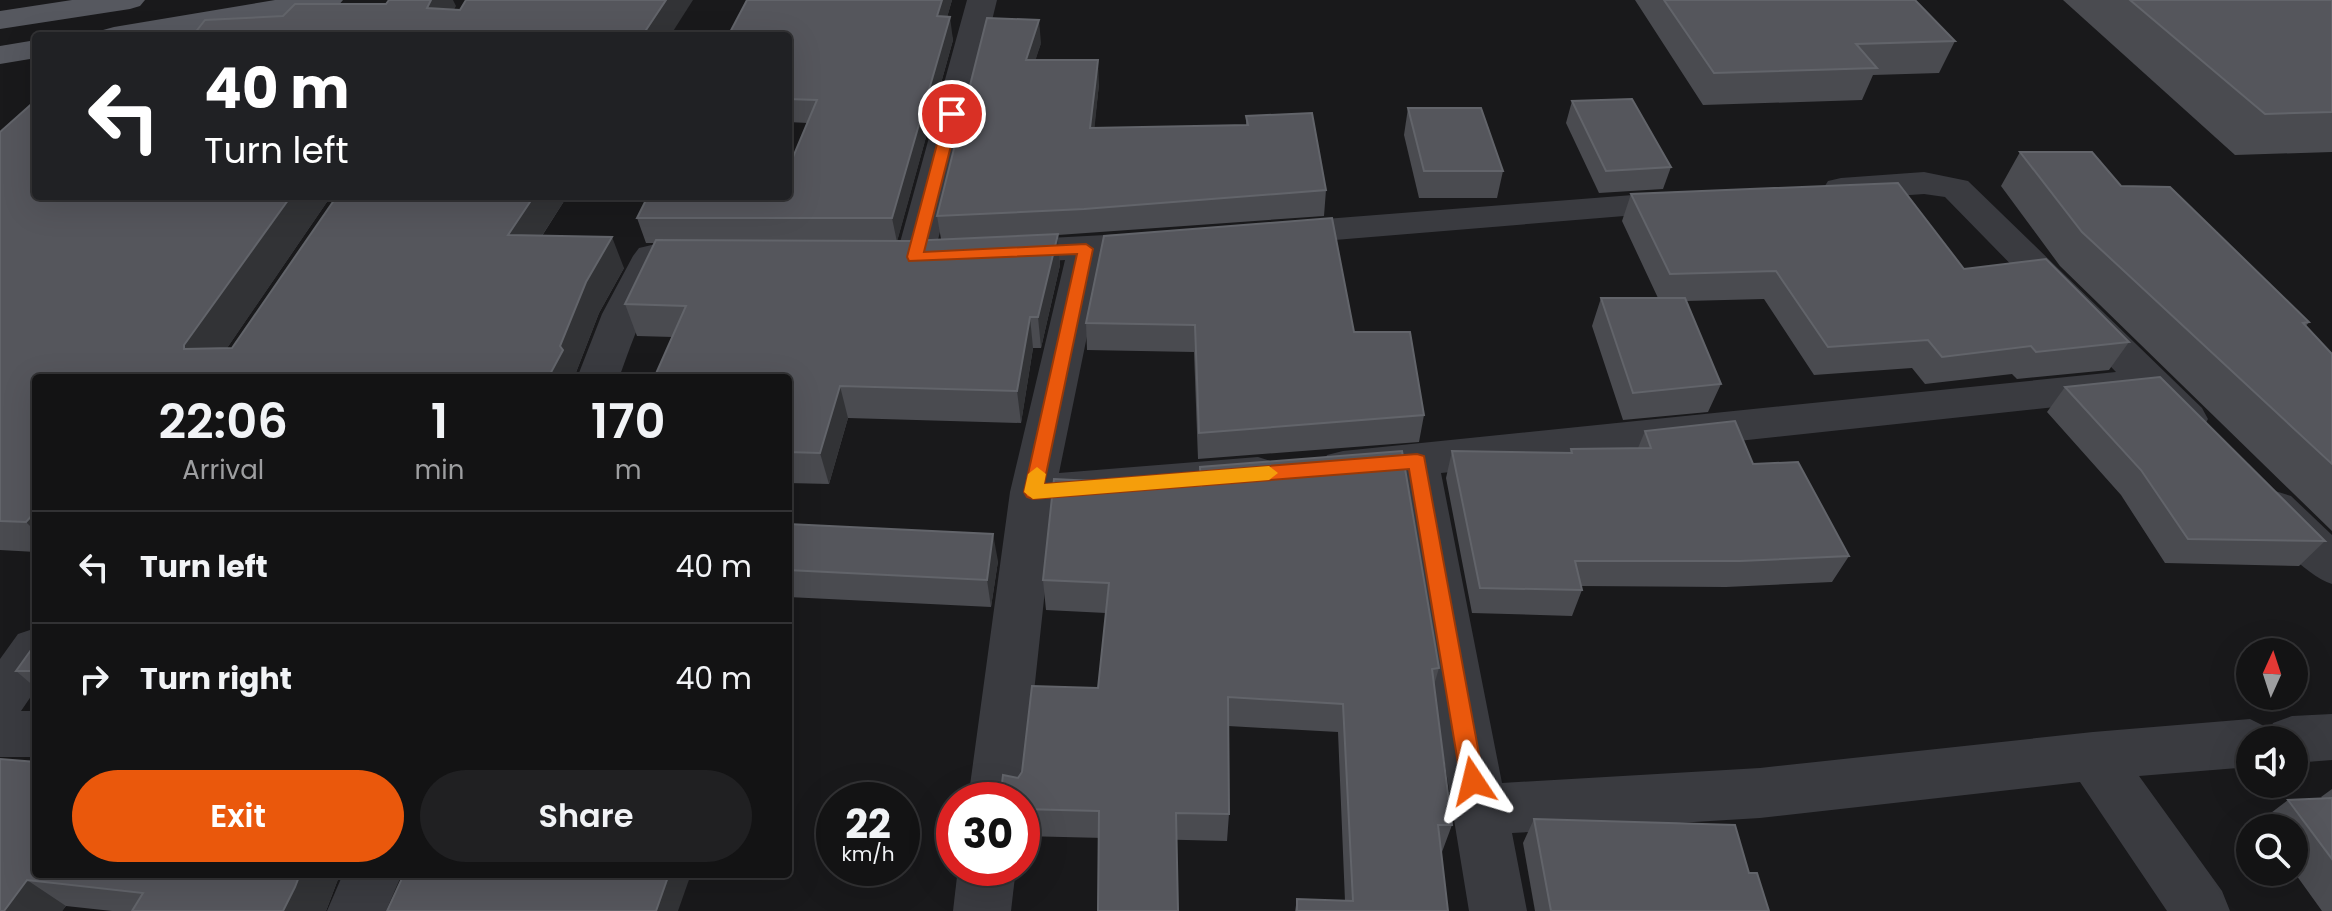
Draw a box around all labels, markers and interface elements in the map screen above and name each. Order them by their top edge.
text: 40 m [204,49,350,128]
icon: left [72,64,176,168]
pin [918,80,986,148]
icon: arrive [930,92,974,136]
text: Turn left [204,125,349,176]
text: 22:06 [159,388,288,455]
text: 1 [431,388,448,455]
text: 170 [591,388,666,455]
text: Arrival [182,452,264,488]
text: min [414,452,464,488]
text: m [615,452,642,488]
icon: left [72,545,116,589]
text: Turn left [140,545,268,588]
text: 40 m [675,545,752,588]
north arrow [2236,638,2308,710]
map controls [2236,638,2308,886]
icon: right [72,657,116,701]
text: Turn right [140,657,292,700]
text: 40 m [675,657,752,700]
button: sound [2236,726,2308,798]
position arrow [1431,739,1515,823]
button: Exit [72,770,404,862]
button: Share [420,770,752,862]
speed limit sign: 30 [936,782,1040,886]
text: 22 [845,796,891,852]
button: search [2236,814,2308,886]
text: km/h [841,840,895,868]

